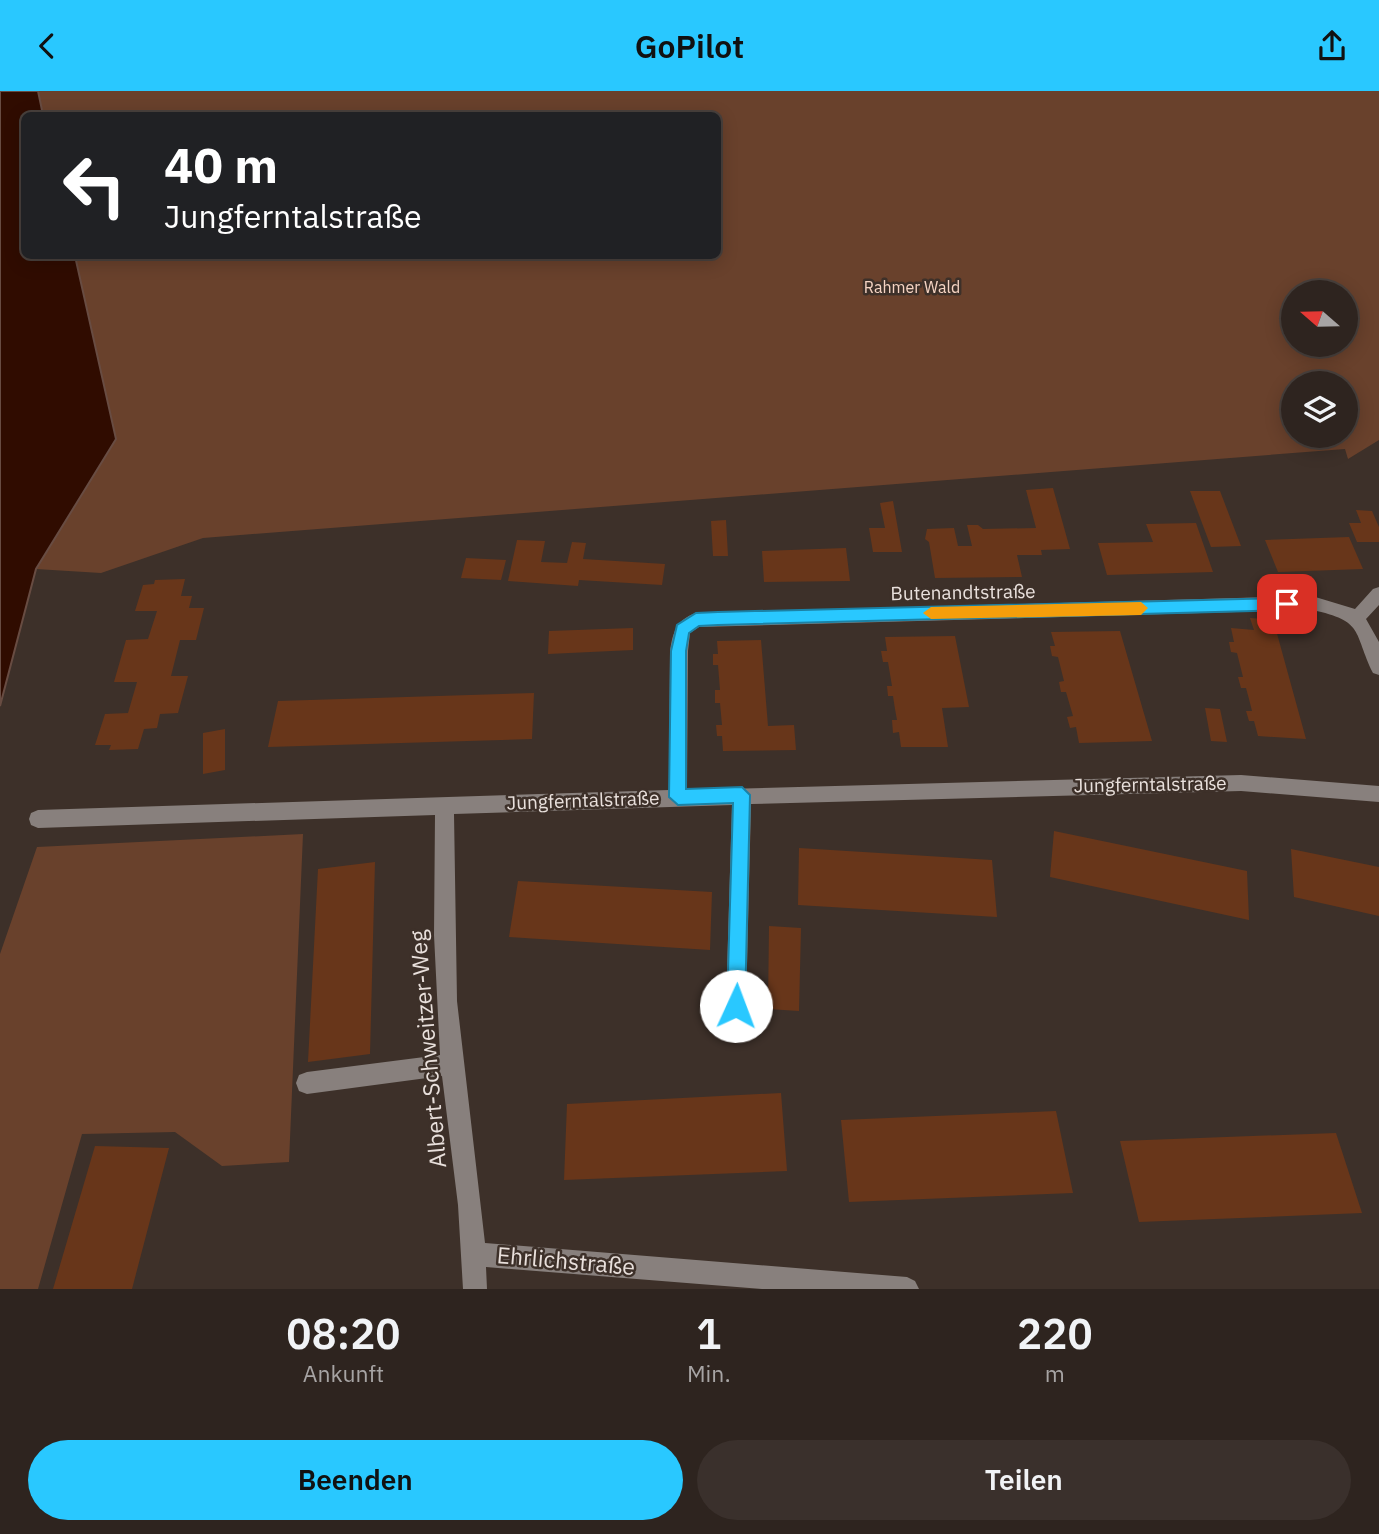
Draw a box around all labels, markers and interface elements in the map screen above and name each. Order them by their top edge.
text: GoPilot [635,25,744,67]
icon: back [28,27,66,65]
icon: share [1313,27,1351,65]
text: 40 m [164,133,278,196]
icon: left [49,140,140,231]
text: Jungferntalstraße [164,195,422,237]
park label: Rahmer Wald [864,277,960,297]
north arrow [1281,280,1358,357]
map controls [1281,280,1358,448]
button: layers [1281,371,1358,448]
pin [1257,574,1317,634]
street label: Butenandtstraße [890,579,1036,605]
icon: arrive [1268,585,1306,623]
street label: Jungferntalstraße [1073,771,1227,797]
street label: Jungferntalstraße [506,785,660,815]
street label: Albert-Schweitzer-Weg [402,929,452,1169]
position arrow [699,969,773,1043]
street label: Ehrlichstraße [496,1239,636,1281]
text: 08:20 [286,1306,401,1361]
text: 1 [696,1306,721,1361]
text: 220 [1017,1306,1093,1361]
text: Ankunft [303,1358,384,1388]
text: Min. [687,1358,731,1388]
text: m [1045,1358,1065,1388]
button: Beenden [28,1440,683,1520]
button: Teilen [697,1440,1351,1520]

